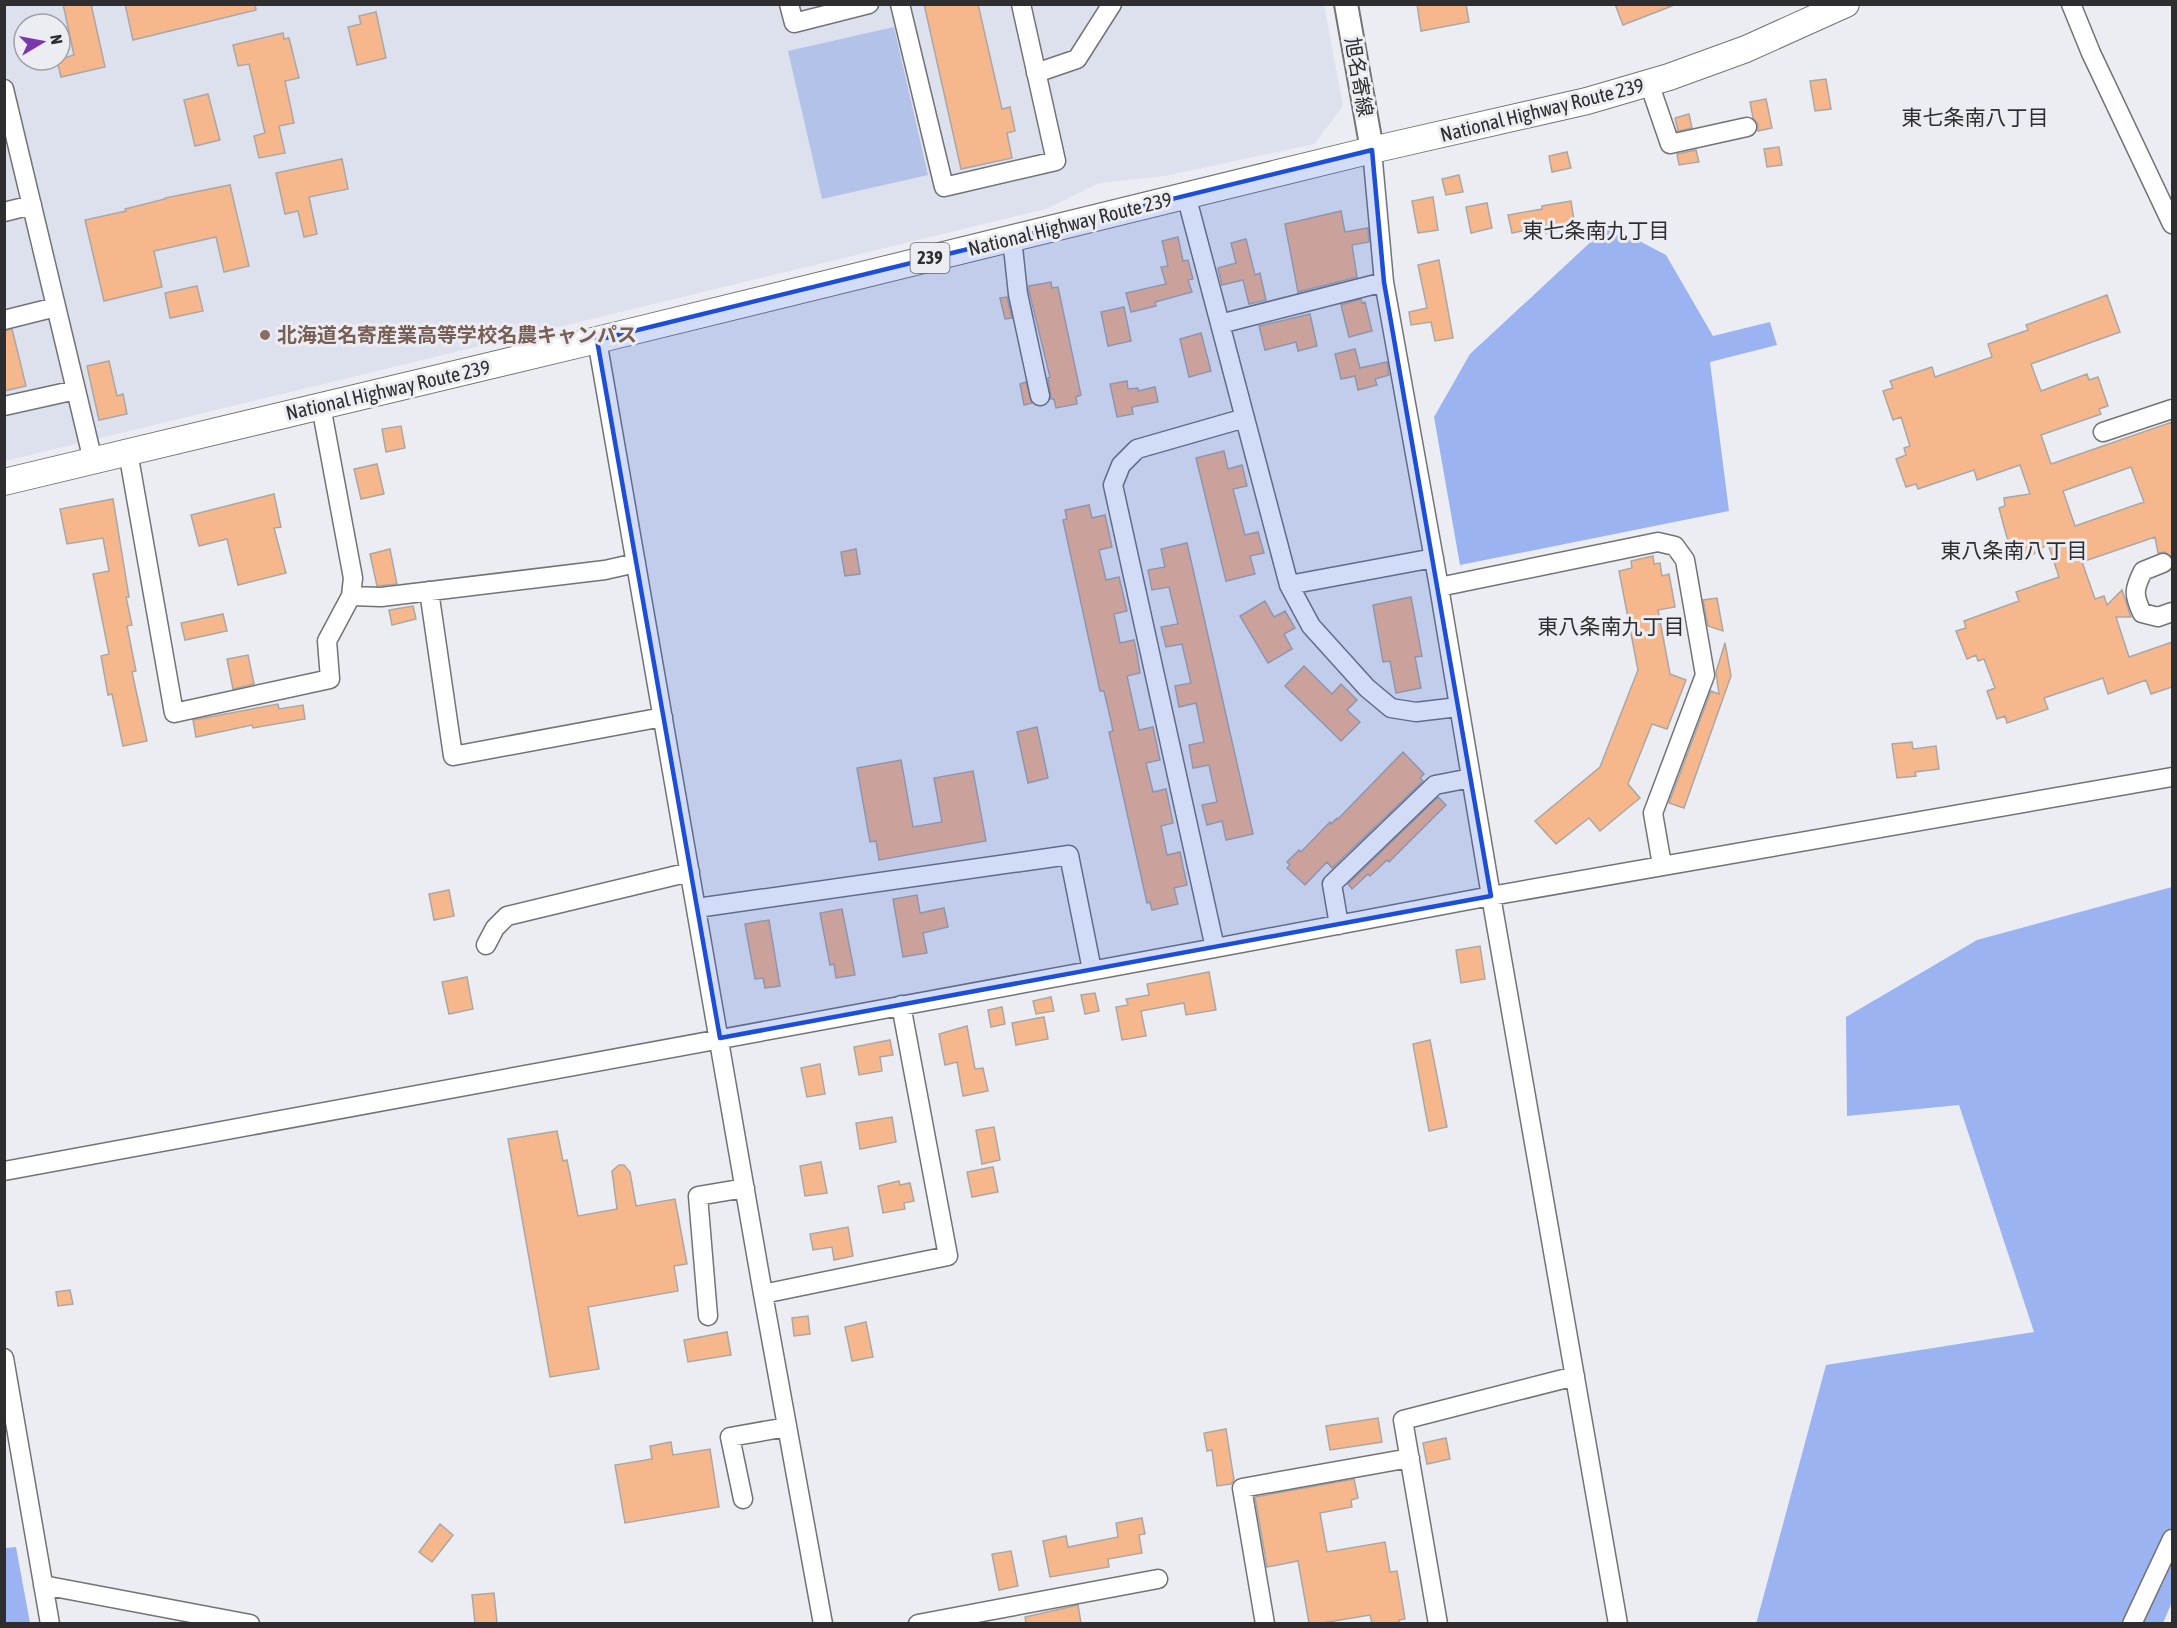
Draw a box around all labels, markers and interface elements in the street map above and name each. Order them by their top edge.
north arrow [12,12,72,72]
text: N [47,33,66,46]
street label: 旭名寄線 [1341,36,1378,118]
street label: National Highway Route 239 [1438,73,1646,146]
district label: 東七条南八丁目 [1902,105,2049,129]
street label: National Highway Route 239 [966,187,1174,260]
district label: 東七条南九丁目 [1523,218,1670,242]
road number: 239 [910,243,950,273]
place label: 北海道名寄産業高等学校名農キャンパス [277,323,637,346]
marker: 北海道名寄産業高等学校名農キャンパス [258,328,272,342]
street label: National Highway Route 239 [283,355,492,424]
district label: 東八条南八丁目 [1941,538,2088,562]
district label: 東八条南九丁目 [1538,614,1685,638]

